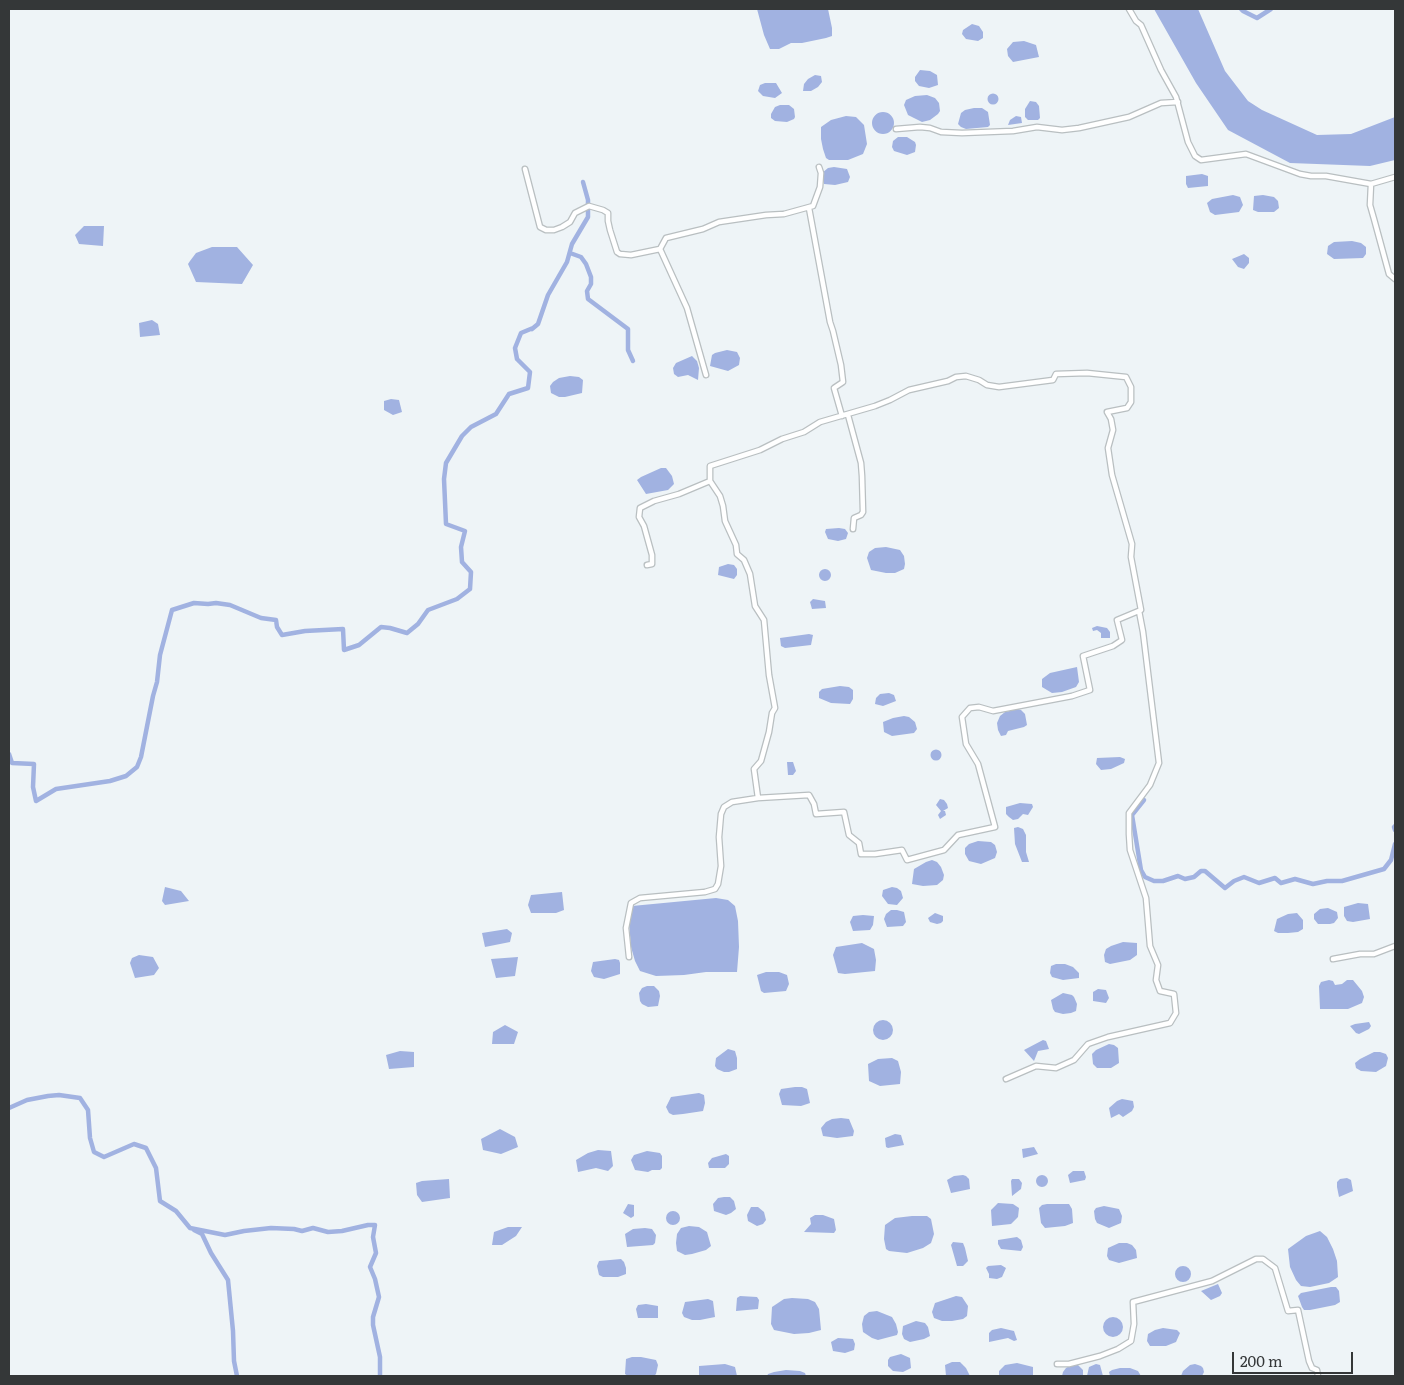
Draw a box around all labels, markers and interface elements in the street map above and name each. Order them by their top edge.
scale bar [1234,1342,1355,1374]
text: 200 m [1240,1349,1283,1372]

